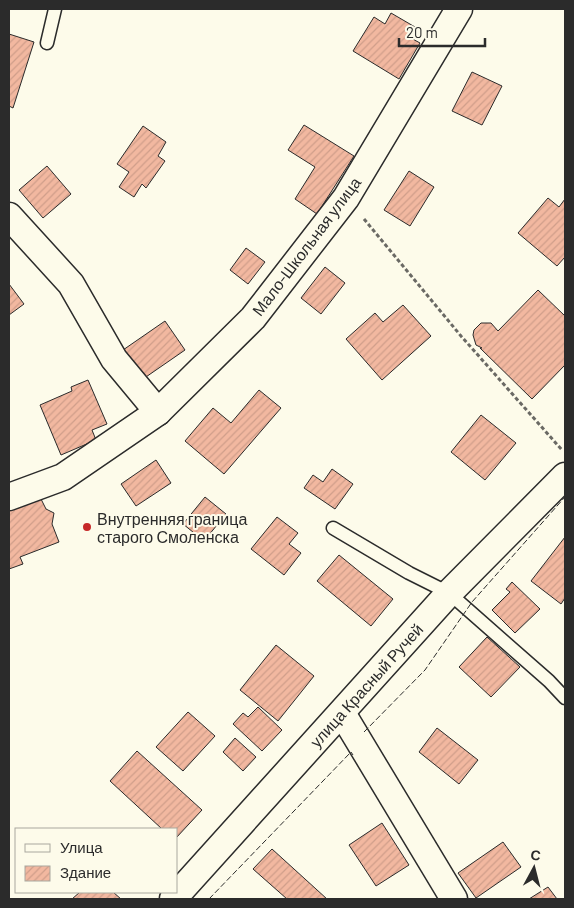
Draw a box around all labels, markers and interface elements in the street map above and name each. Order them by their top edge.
scale bar [399,15,485,47]
text: 20 m [406,23,438,41]
street label: Мало-Школьная улица [248,173,364,319]
place label: Внутренняя граница старого Смоленска [97,509,247,546]
marker: Внутренняя граница старого Смоленска [81,521,93,533]
street label: улица Красный Ручей [306,619,426,751]
legend [15,828,178,893]
text: Улица [60,838,103,856]
north arrow [509,843,559,893]
text: С [530,846,542,864]
text: Здание [60,863,111,881]

